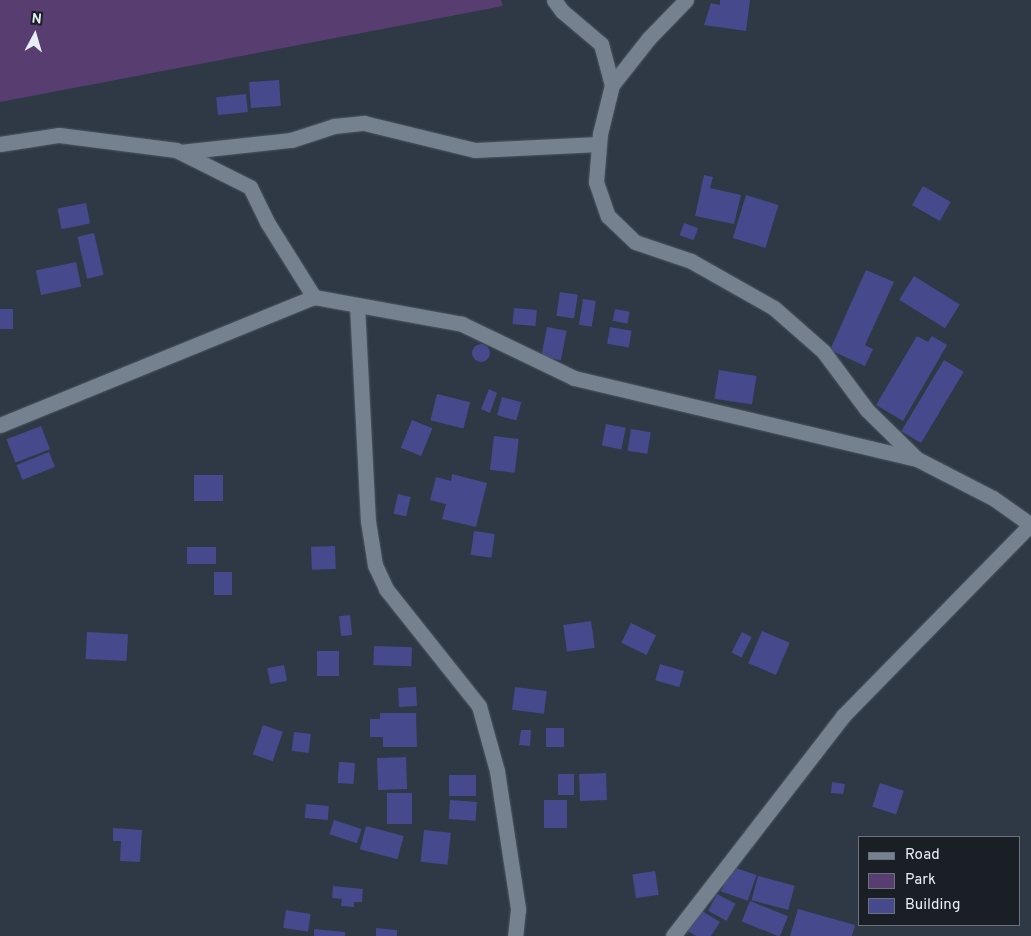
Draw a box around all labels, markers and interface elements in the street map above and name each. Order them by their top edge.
north arrow [10,10,60,60]
text: N [31,11,43,29]
legend [858,836,1021,926]
text: Road [905,846,940,865]
text: Park [905,871,936,890]
text: Building [905,896,960,915]

